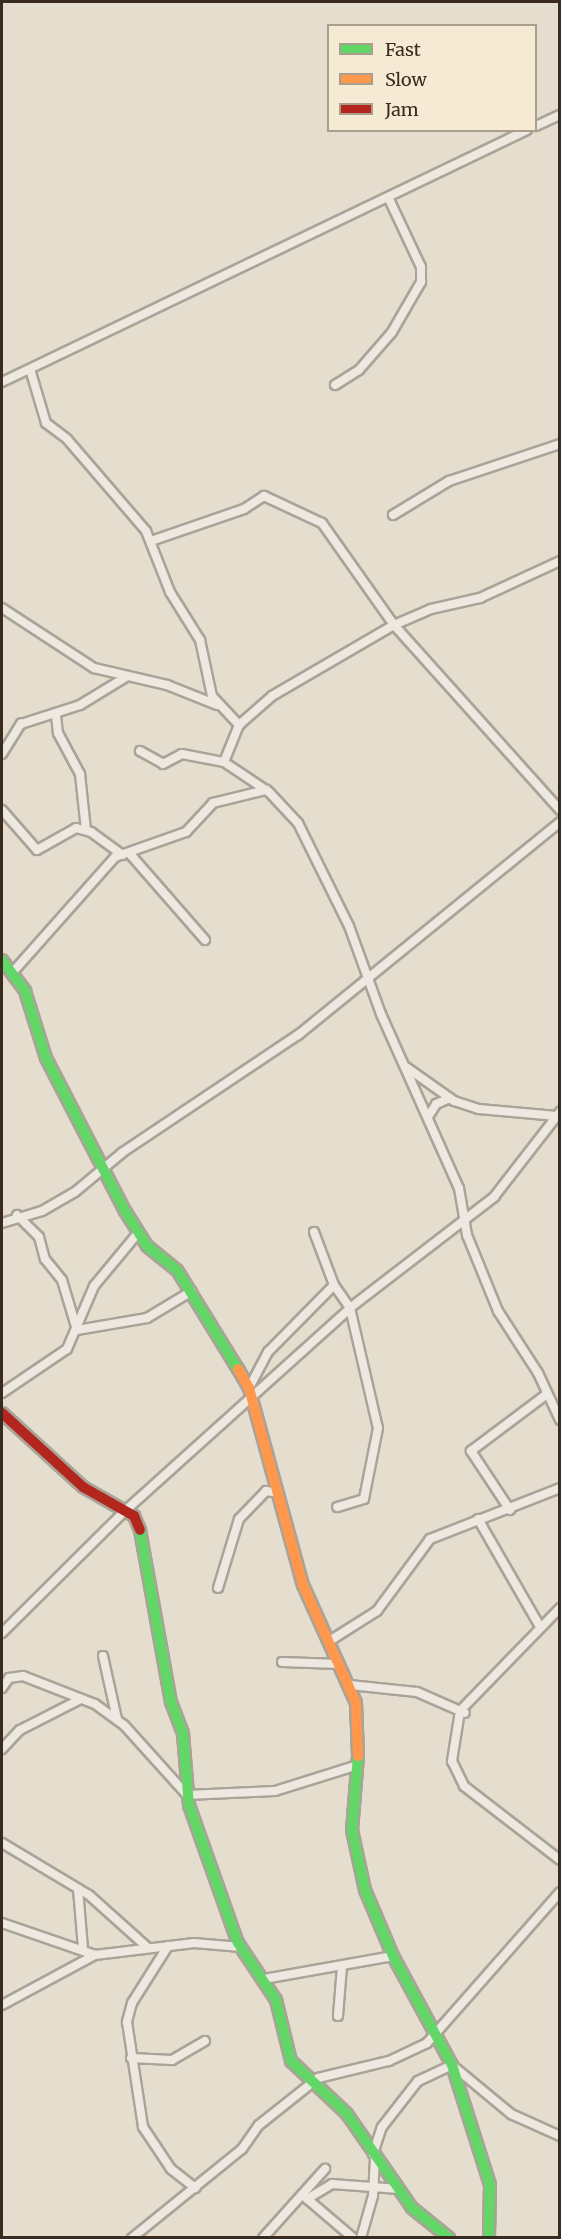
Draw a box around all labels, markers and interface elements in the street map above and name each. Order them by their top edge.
legend [327,24,537,132]
text: Fast [385,38,421,61]
text: Slow [385,68,427,91]
text: Jam [385,98,419,121]

